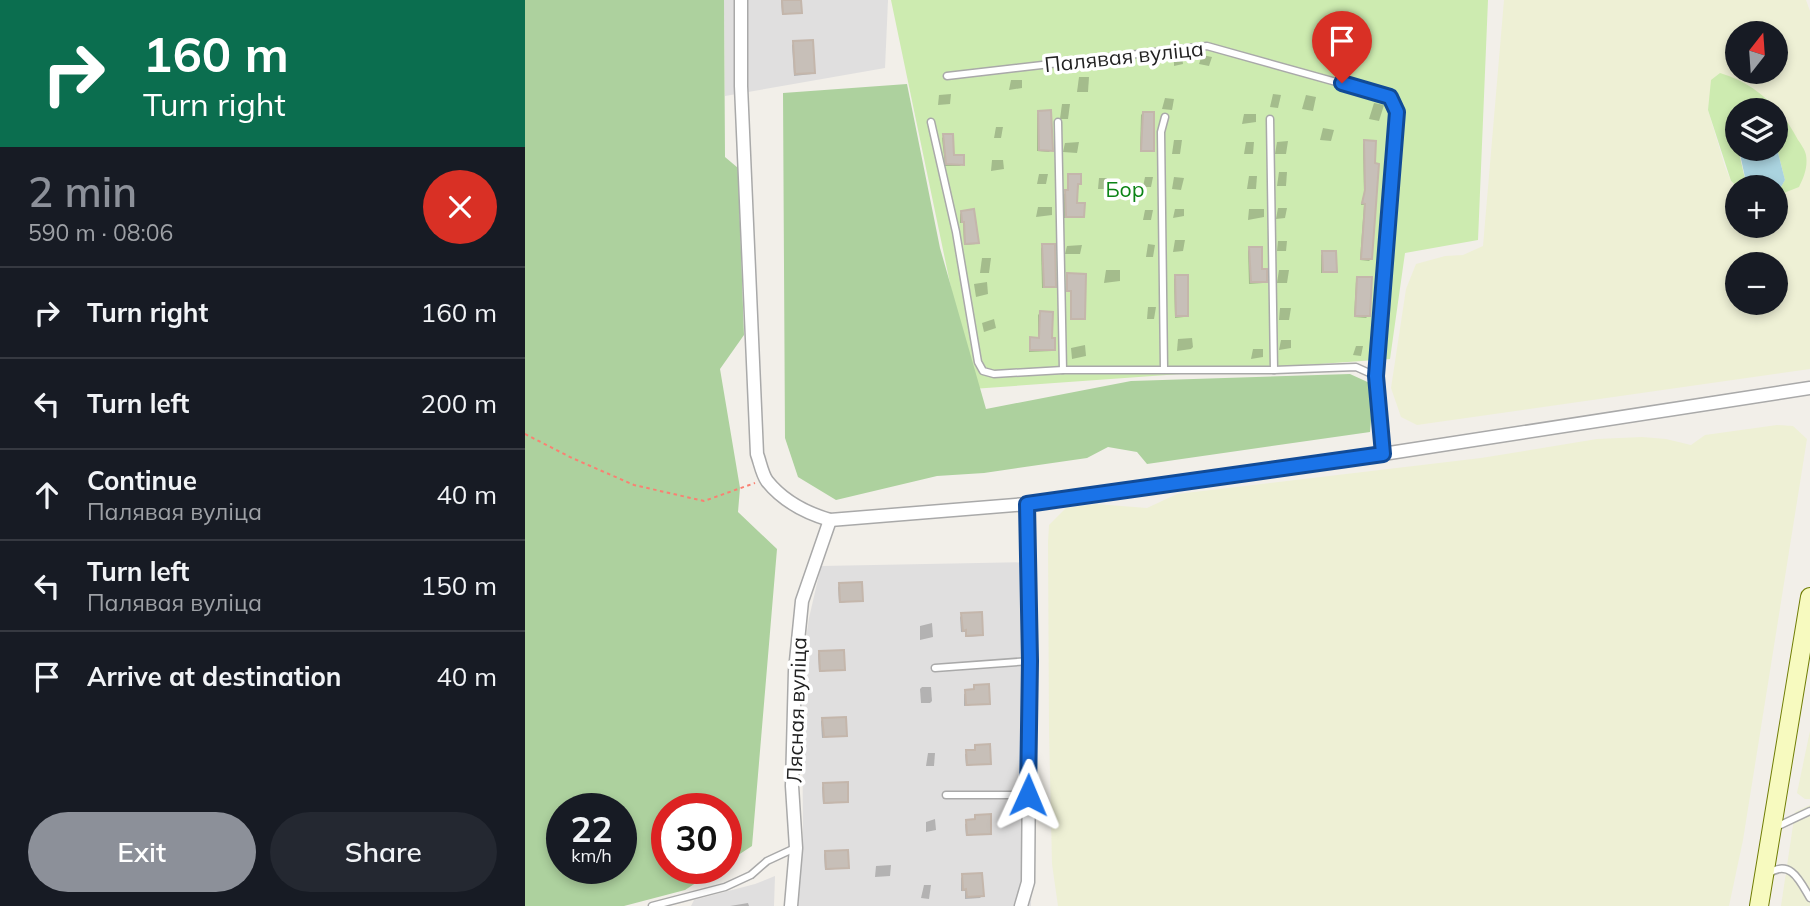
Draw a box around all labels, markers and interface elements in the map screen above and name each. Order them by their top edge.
pin [1312,11,1372,83]
north arrow [1725,21,1789,84]
map controls [1725,21,1788,315]
icon: arrive [1323,22,1361,60]
text: 160 m [143,23,289,84]
icon: right [28,28,119,119]
street label: Палявая вуліца [1043,35,1205,77]
text: Turn right [143,84,286,124]
button: layers [1725,98,1788,161]
text: 2 min [28,165,137,218]
button: close [423,170,497,244]
button: + [1725,175,1788,238]
park label: Бор [1105,176,1145,202]
text: 590 m · 08:06 [28,218,173,247]
button: − [1725,252,1788,315]
icon: right [28,294,66,332]
text: Turn right [87,296,208,329]
text: 160 m [421,296,497,329]
icon: left [28,385,66,423]
text: Turn left [87,387,189,420]
text: 200 m [421,387,497,420]
text: Continue [87,464,197,497]
icon: ahead [28,476,66,514]
text: 40 m [436,478,497,511]
text: Палявая вуліца [87,497,262,526]
text: Turn left [87,555,189,588]
icon: left [28,567,66,605]
text: 150 m [421,569,497,602]
text: Палявая вуліца [87,588,262,617]
street label: Лясная вуліца [780,637,812,783]
icon: arrive [28,658,66,696]
text: Arrive at destination [87,660,342,693]
text: 40 m [436,660,497,693]
position arrow [991,758,1065,832]
speed limit sign: 30 [651,793,742,884]
text: 22 [570,807,613,851]
button: Exit [28,812,256,892]
button: Share [270,812,497,892]
text: km/h [571,844,612,867]

